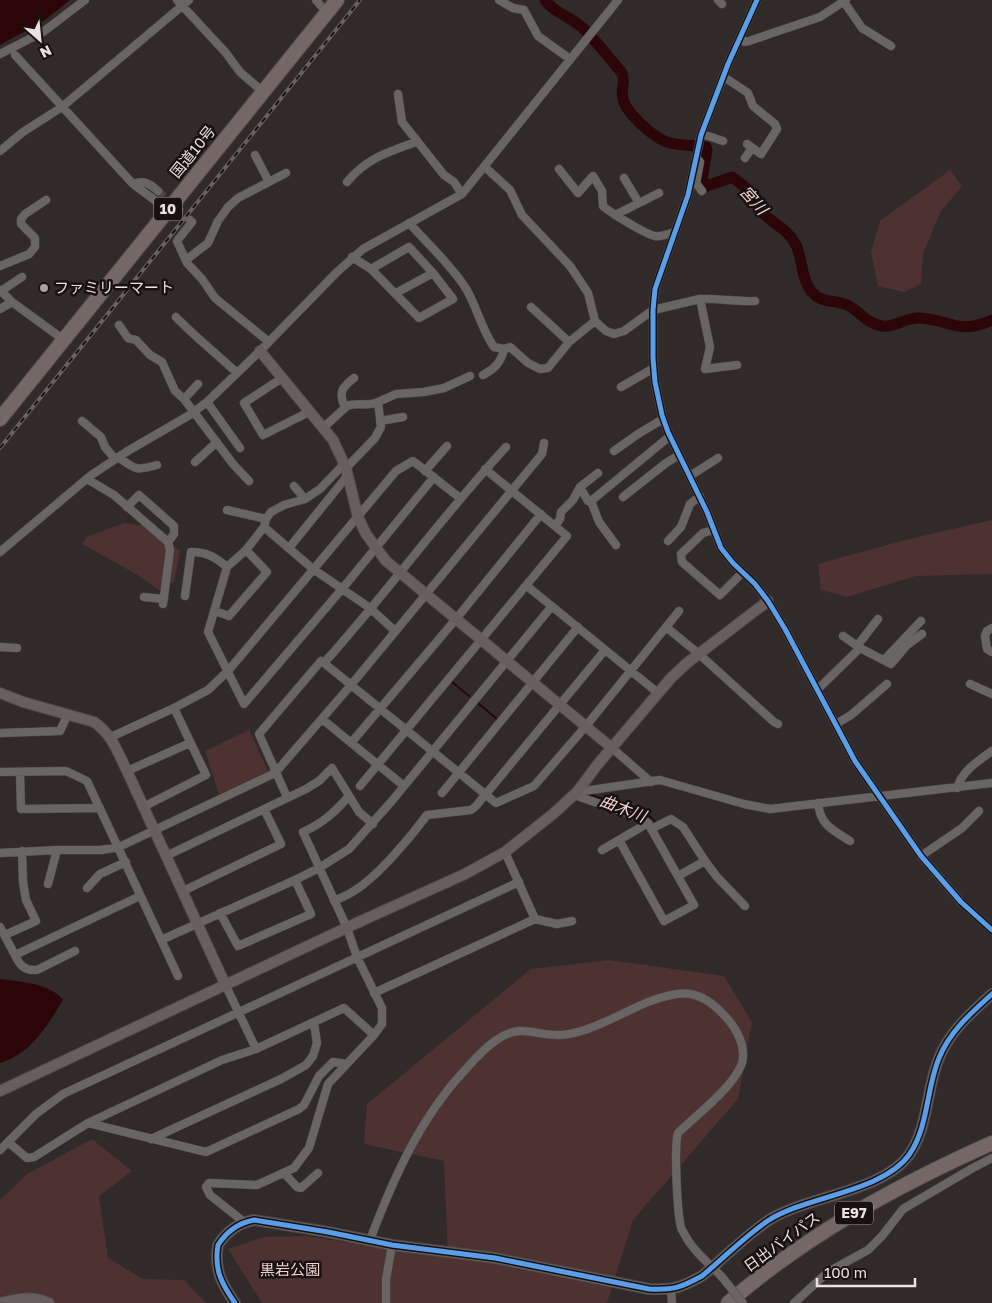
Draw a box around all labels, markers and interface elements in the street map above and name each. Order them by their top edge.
north arrow [15,15,65,65]
text: N [38,42,55,62]
street label: 国道10号 [166,122,219,181]
water label: 宮川 [736,181,773,220]
road number: 10 [154,198,182,220]
place label: ファミリーマート [54,278,174,296]
marker: ファミリーマート [38,282,50,294]
water label: 曲木川 [597,790,651,827]
road number: E97 [835,1202,873,1224]
street label: 日出バイパス [740,1208,823,1275]
scale bar [817,1256,914,1288]
park label: 黒岩公園 [260,1260,320,1278]
text: 100 m [824,1263,867,1281]

